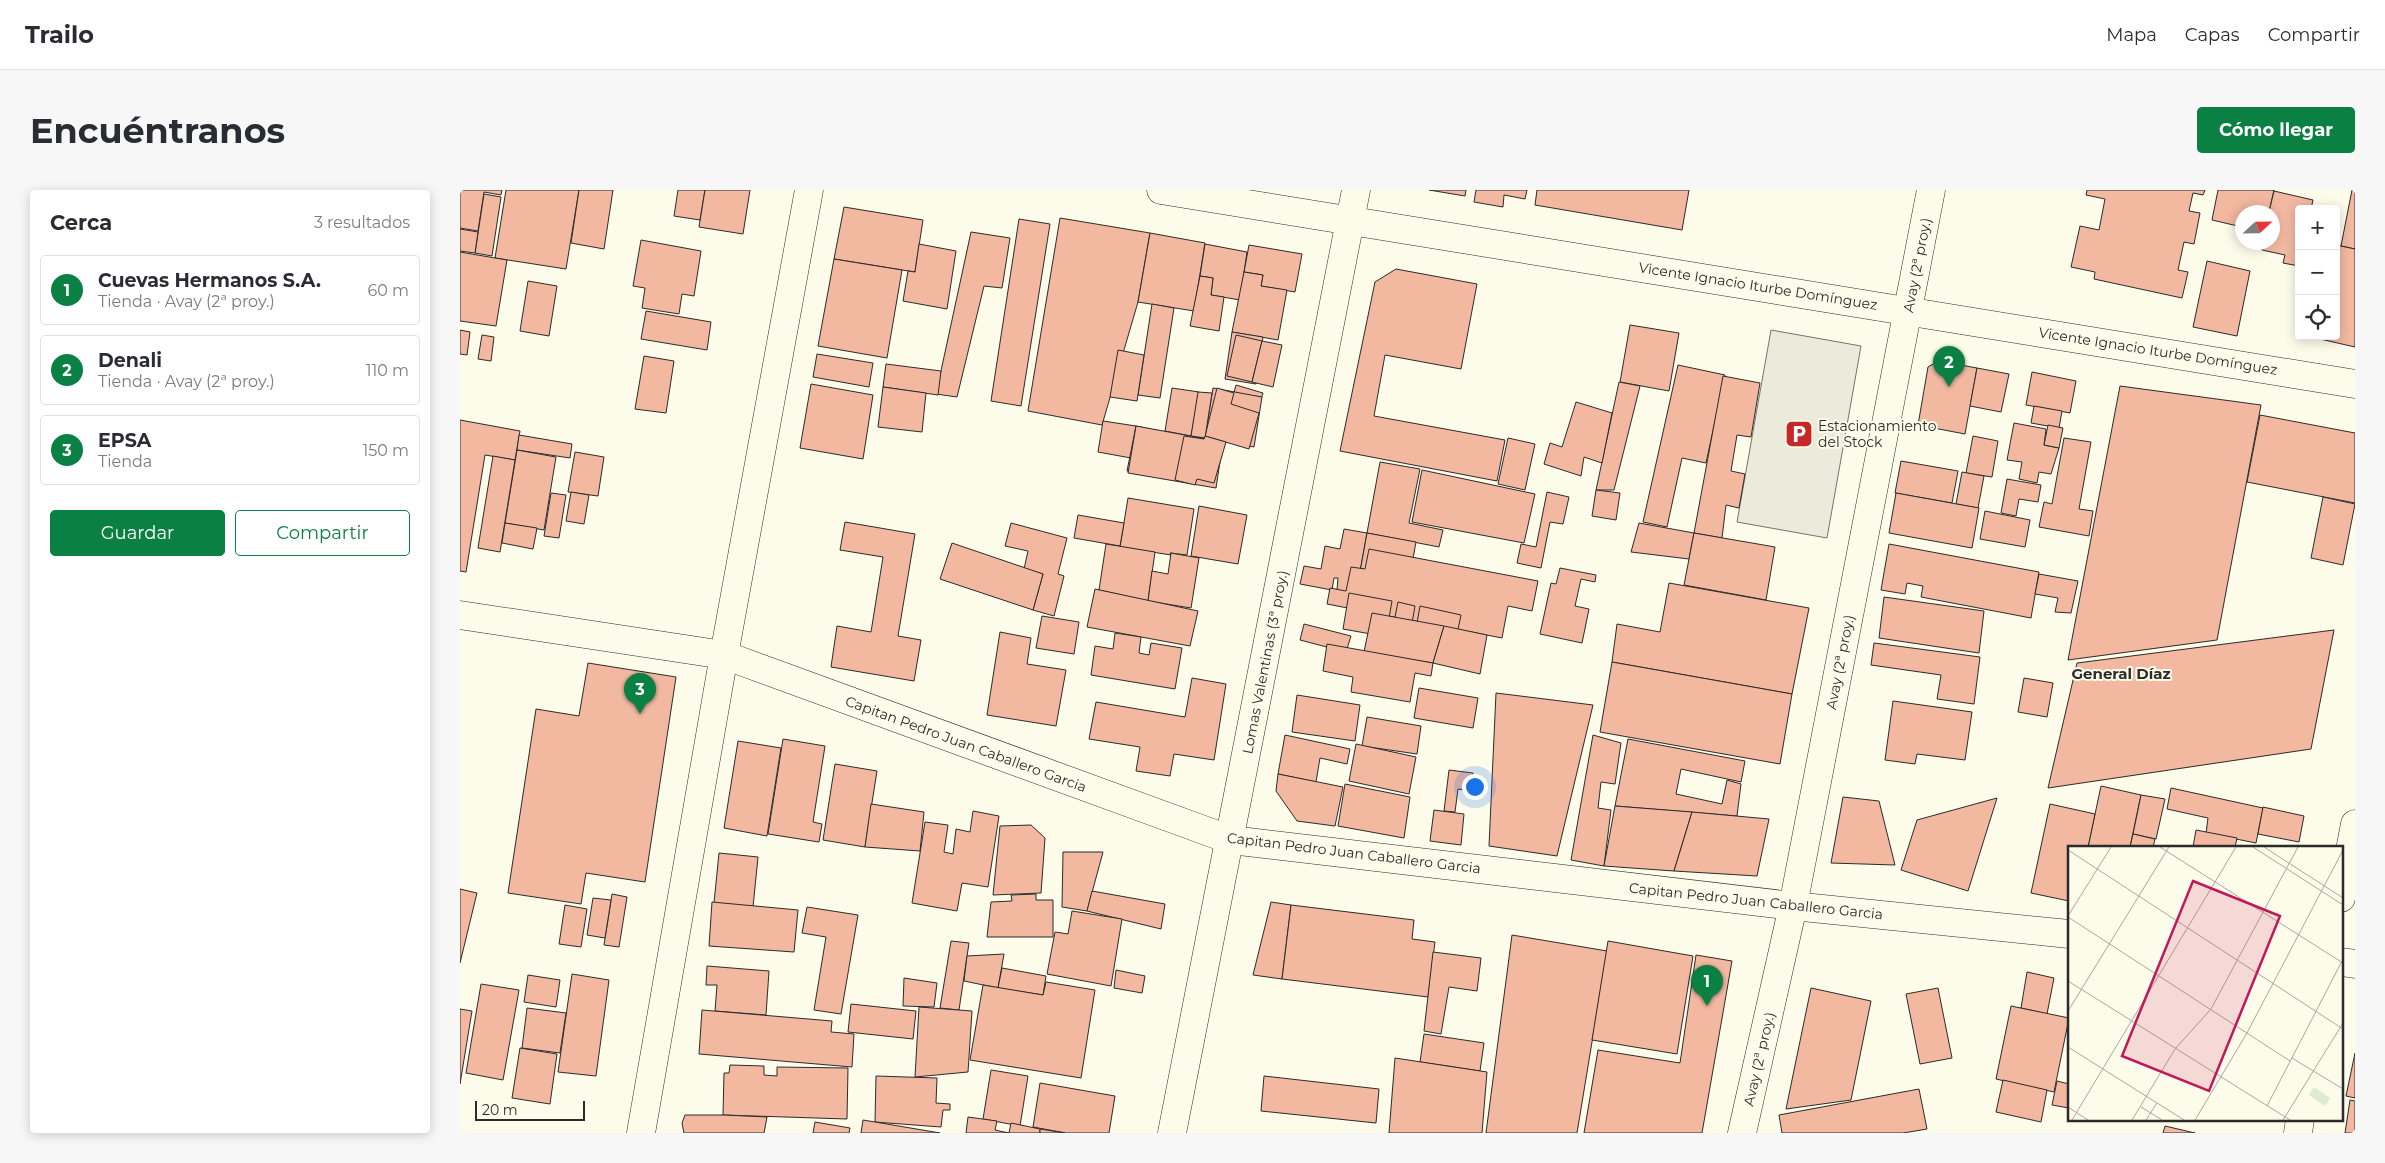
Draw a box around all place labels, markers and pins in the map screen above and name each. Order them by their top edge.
pin: 2 [1933,346,1965,387]
place label: Estacionamiento del Stock [1818,417,1937,451]
parking icon: Estacionamiento del Stock [1784,419,1814,449]
pin: 3 [624,673,656,714]
pin: 1 [1691,965,1723,1006]

